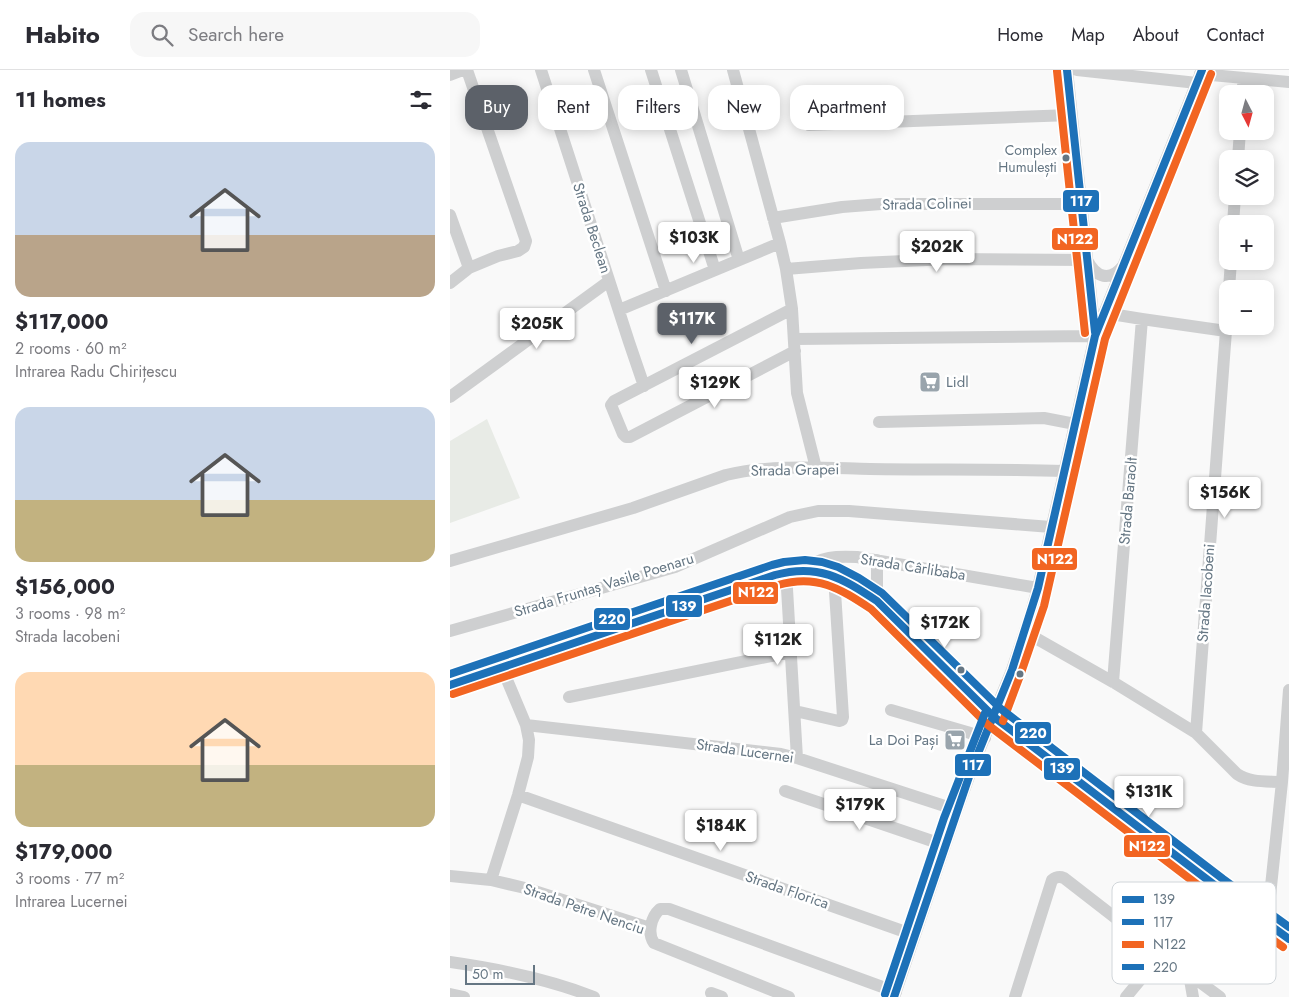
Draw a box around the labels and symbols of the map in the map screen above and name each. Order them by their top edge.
north arrow [1219,85,1274,140]
place label: Complex Humulești [998,140,1057,178]
marker: Complex Humulești [1061,153,1071,163]
street label: Strada Beclean [567,180,617,276]
line badge: 117 [1062,189,1100,213]
text: 117 [1070,191,1093,211]
street label: Strada Colinei [882,192,972,216]
pin: $103K [659,222,729,264]
line badge: N122 [1051,227,1099,251]
text: N122 [1057,229,1093,249]
pin: $202K [902,230,972,273]
pin: $117K [657,302,727,345]
pin: $205K [502,308,572,350]
pin: $129K [680,366,750,409]
supermarket icon: Lidl [918,370,942,394]
place label: Lidl [946,371,969,393]
street label: Strada Baraolt [1113,456,1143,546]
street label: Strada Grapei [751,458,839,482]
pin: $156K [1190,476,1260,519]
street label: Strada Iacobeni [1192,543,1220,643]
street label: Strada Fruntaș Vasile Poenaru [511,547,697,623]
line badge: N122 [1031,547,1078,571]
street label: Strada Cârlibaba [859,548,967,586]
text: N122 [1037,549,1073,569]
line badge: N122 [732,581,779,605]
text: N122 [738,582,774,602]
line badge: 139 [665,594,703,618]
text: 139 [671,596,697,616]
pin: $172K [910,606,980,649]
line badge: 220 [593,607,631,631]
text: 220 [598,609,626,629]
pin: $112K [743,624,813,666]
unlabelled marker [956,665,966,675]
unlabelled marker [1015,669,1025,679]
line badge: 220 [1014,721,1052,745]
text: 220 [1019,723,1047,743]
supermarket icon: La Doi Pași [943,728,967,752]
place label: La Doi Pași [869,729,939,751]
street label: Strada Lucernei [695,733,795,769]
line badge: 117 [954,753,992,777]
text: 117 [962,755,985,775]
line badge: 139 [1043,757,1081,781]
text: 139 [1049,758,1075,778]
pin: $131K [1114,776,1184,818]
pin: $179K [825,788,895,831]
pin: $184K [686,810,756,852]
line badge: N122 [1123,834,1171,858]
text: N122 [1129,836,1165,856]
street label: Strada Florica [742,865,832,915]
street label: Strada Petre Nenciu [520,878,648,940]
legend [1112,882,1276,984]
text: 139 [1153,889,1175,909]
text: 117 [1153,912,1174,932]
text: N122 [1153,934,1186,954]
text: 220 [1153,957,1177,977]
scale bar [465,962,535,985]

